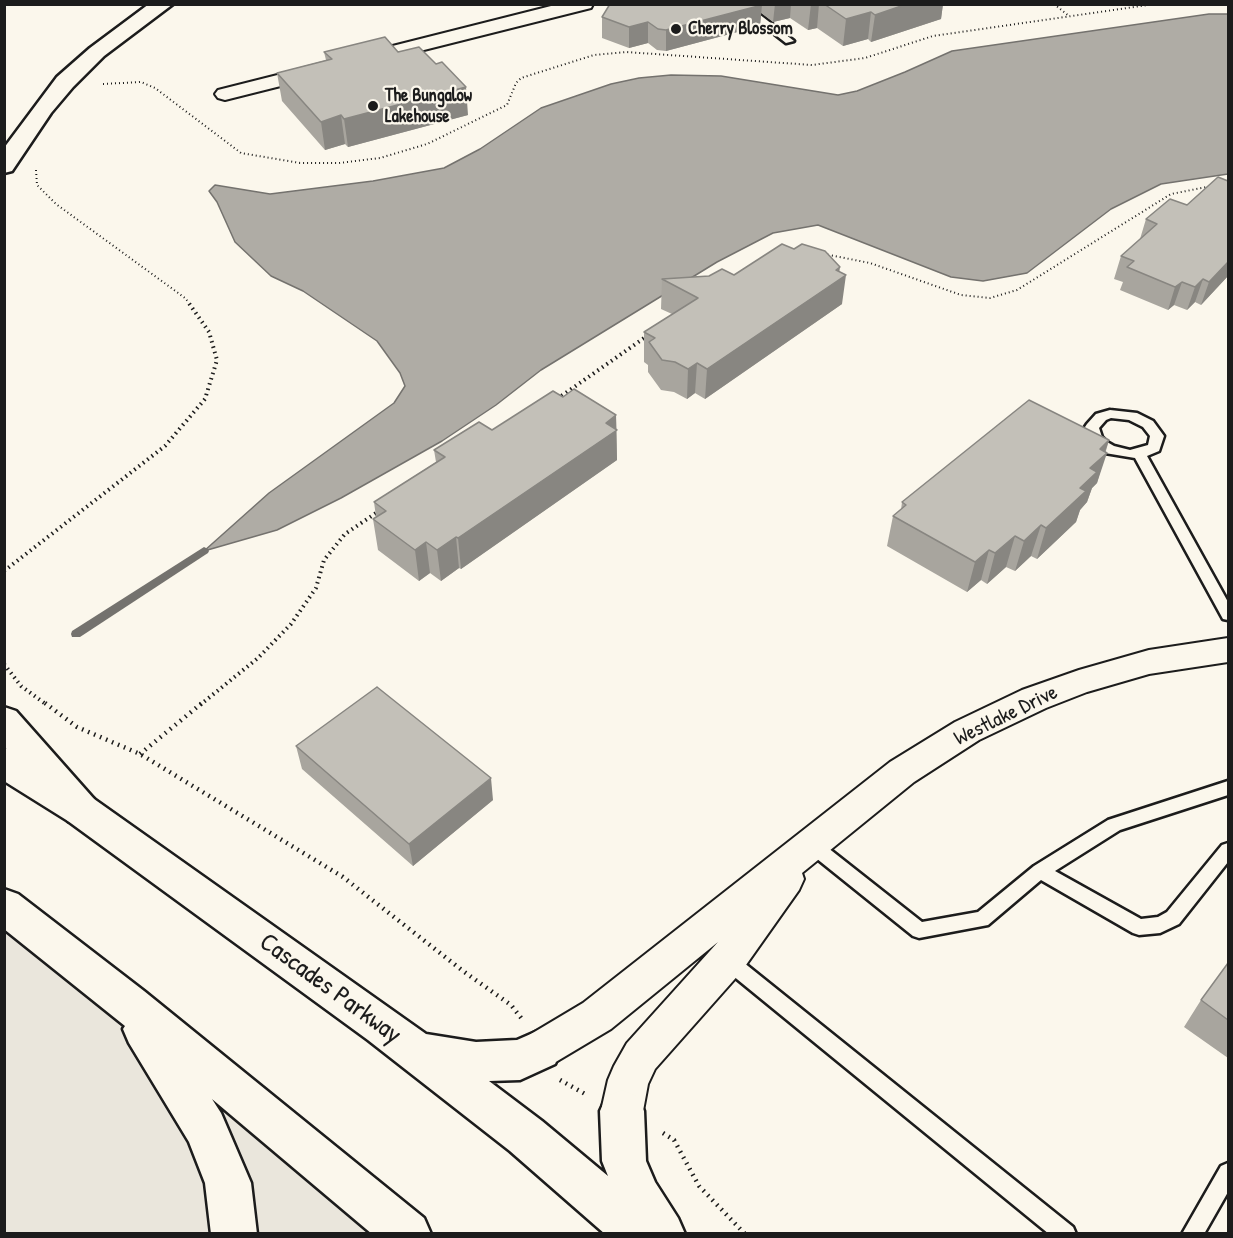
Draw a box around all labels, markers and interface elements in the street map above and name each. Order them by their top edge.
place label: Cherry Blossom [688,18,793,40]
marker: Cherry Blossom [669,22,683,36]
place label: The Bungalow Lakehouse [385,85,472,128]
marker: The Bungalow Lakehouse [366,99,380,113]
street label: Westlake Drive [950,680,1062,752]
street label: Cascades Parkway [253,927,407,1051]

